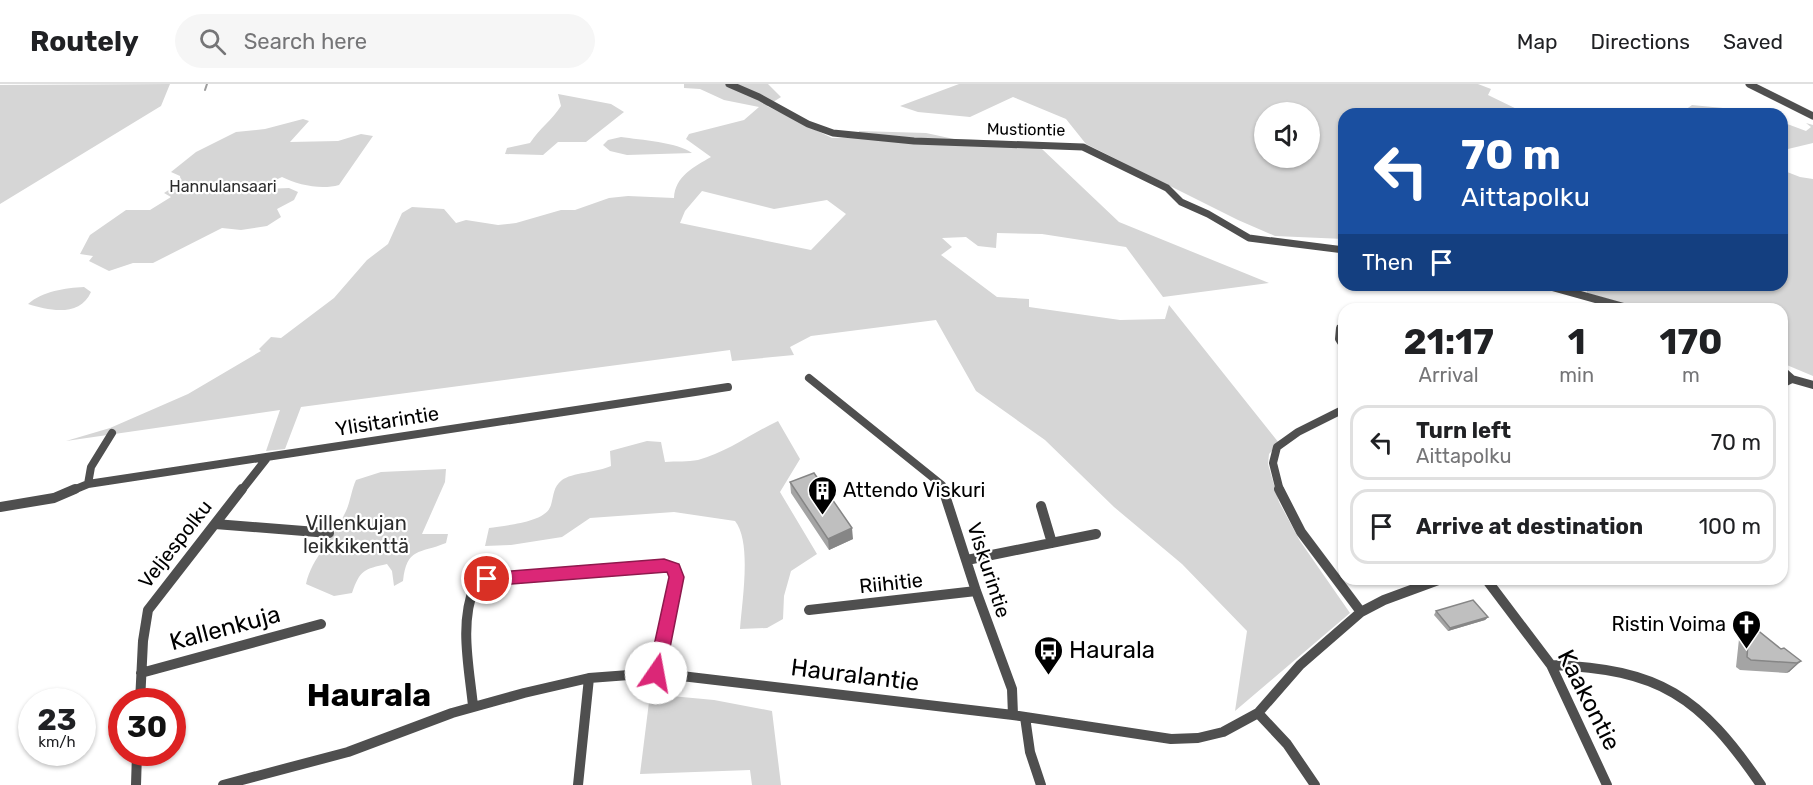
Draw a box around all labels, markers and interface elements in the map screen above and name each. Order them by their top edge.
search box [175,14,595,68]
text: Routely [30,25,139,58]
icon: search [196,25,229,58]
text: Search here [244,28,367,55]
text: Map [1517,29,1558,54]
text: Directions [1591,29,1690,54]
text: Saved [1723,29,1783,54]
map controls [1254,102,1320,168]
button: sound [1254,102,1320,168]
street label: Mustiontie [987,119,1065,140]
text: 70 m [1461,130,1561,180]
icon: left [1362,132,1440,210]
park label: Hannulansaari [169,177,277,196]
text: Aittapolku [1461,181,1590,213]
icon: arrive [1425,246,1458,279]
text: Then [1362,249,1413,276]
text: 21:17 [1403,320,1494,363]
text: 1 [1568,320,1586,363]
text: 170 [1659,320,1723,363]
text: Arrival [1419,363,1479,387]
text: min [1559,363,1594,387]
text: m [1682,363,1700,387]
street label: Ylisitarintie [333,401,441,441]
text: Turn left [1416,417,1511,444]
icon: left [1365,426,1398,459]
text: 70 m [1711,429,1761,456]
text: Aittapolku [1416,444,1512,468]
building icon: Attendo Viskuri [806,474,838,516]
place label: Attendo Viskuri [843,478,985,502]
street label: Veljespolku [133,495,217,593]
icon: arrive [1365,510,1398,543]
park label: Villenkujan leikkikenttä [303,511,409,558]
text: Arrive at destination [1416,513,1643,540]
text: 100 m [1699,513,1761,540]
street label: Viskurintie [962,519,1016,621]
pin [461,553,512,604]
icon: arrive [470,562,503,595]
street label: Riihitie [858,568,924,598]
street label: Kallenkuja [167,600,283,656]
church icon: Ristin Voima [1731,608,1763,650]
place label: Ristin Voima [1612,612,1726,636]
bus stop icon: Haurala [1032,634,1064,676]
place label: Haurala [1069,636,1155,664]
position arrow [624,641,688,705]
street label: Kaakontie [1552,645,1626,755]
street label: Hauralantie [789,653,921,697]
district label: Haurala [307,676,431,714]
speed limit sign: 30 [108,688,186,766]
text: 23 [37,702,77,738]
text: km/h [38,733,76,751]

